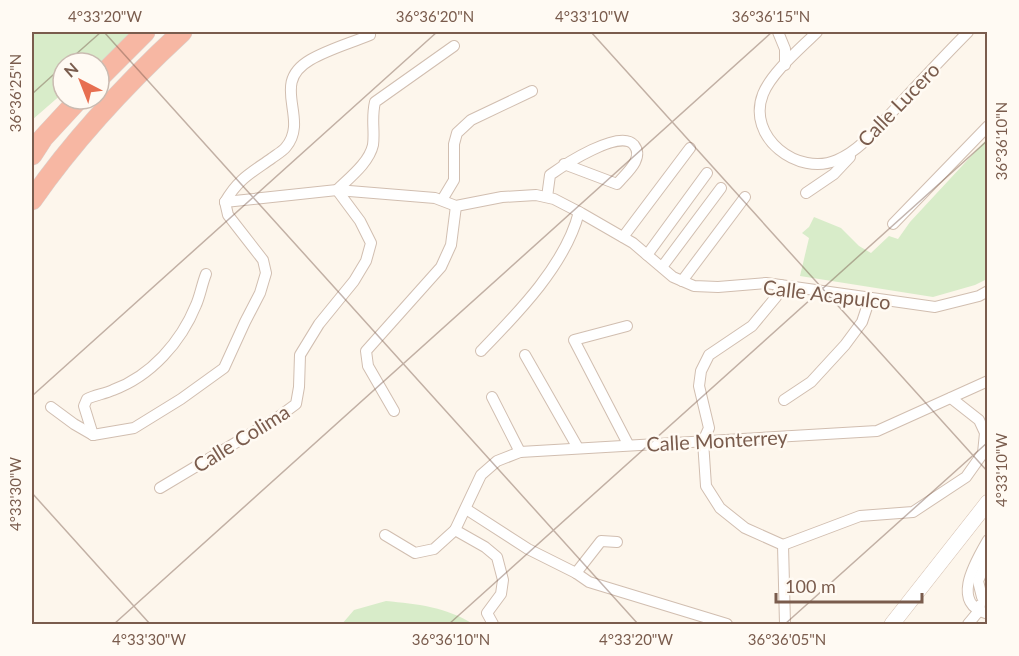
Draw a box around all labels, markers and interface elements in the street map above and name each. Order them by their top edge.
text: 4°33'20"W [68,7,142,25]
text: 36°36'20"N [396,7,474,25]
text: 4°33'10"W [555,7,629,25]
text: 36°36'15"N [732,7,810,25]
north arrow [51,51,111,111]
text: 36°36'25"N [6,54,24,132]
street label: Calle Lucero [852,57,944,151]
text: N [60,58,82,81]
text: 36°36'10"N [992,102,1010,180]
street label: Calle Acapulco [762,274,892,314]
street label: Calle Colima [188,399,294,477]
street label: Calle Monterrey [646,424,789,456]
text: 4°33'10"W [992,433,1010,507]
text: 4°33'30"W [6,457,24,531]
scale bar [776,566,922,604]
text: 100 m [785,575,836,597]
text: 4°33'30"W [112,630,186,648]
text: 36°36'10"N [412,630,490,648]
text: 4°33'20"W [599,630,673,648]
text: 36°36'05"N [748,630,826,648]

